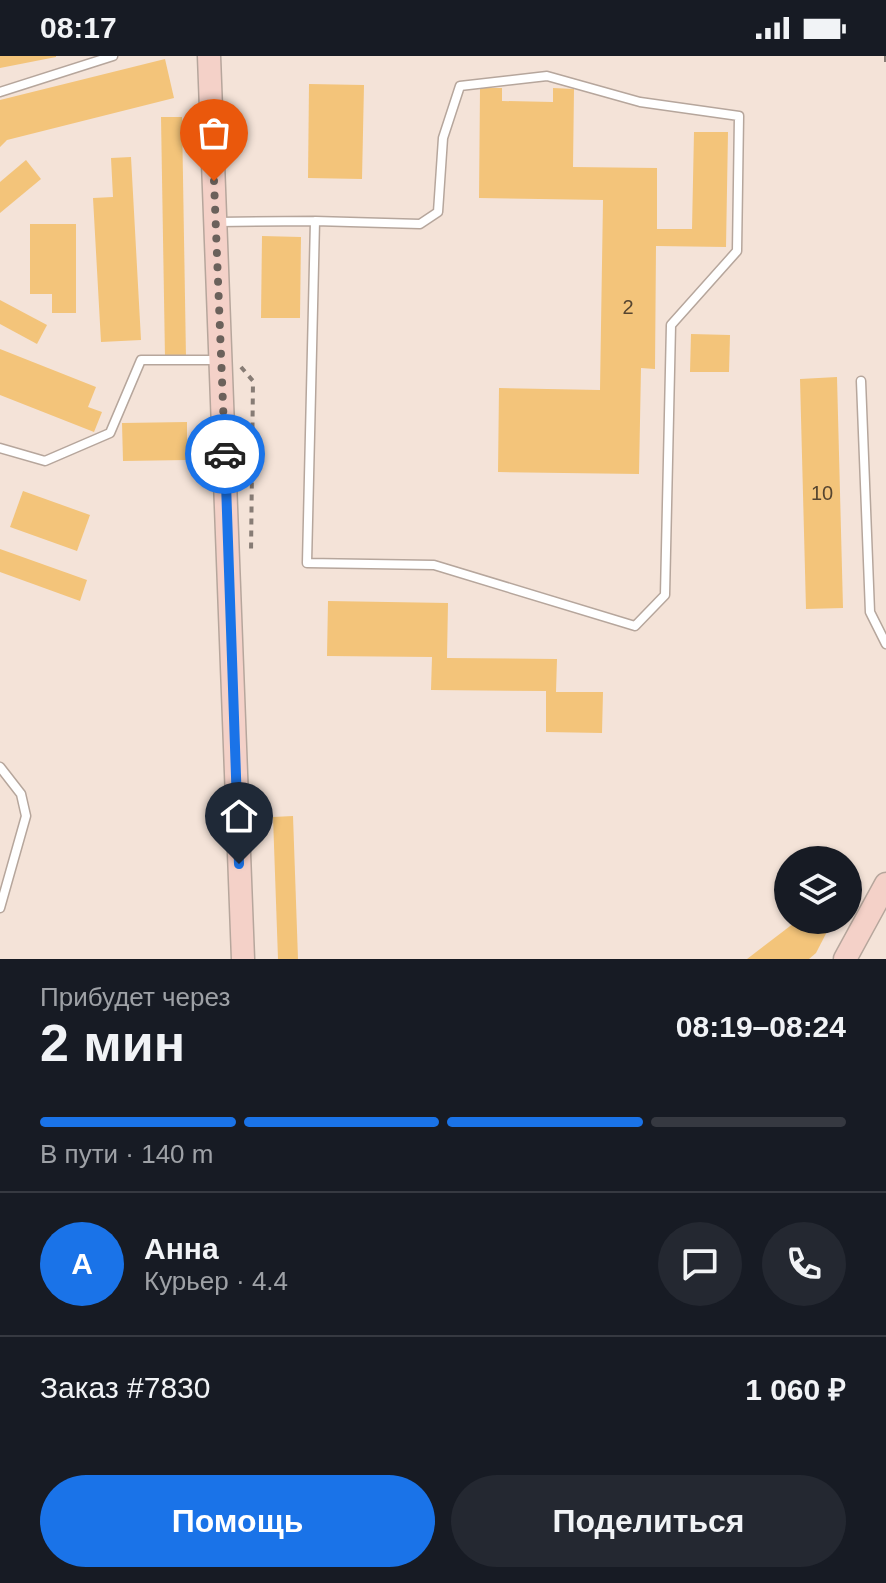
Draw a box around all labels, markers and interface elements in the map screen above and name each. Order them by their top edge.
text: 08:17 [40,11,117,44]
pin [180,99,248,181]
icon: bag [192,111,236,155]
house number: 2 [622,296,634,318]
courier [185,414,265,494]
icon: car [203,432,247,476]
house number: 10 [811,482,833,504]
pin [205,782,273,864]
icon: home [217,794,261,838]
map controls [774,846,862,934]
button: layers [774,846,862,934]
text: Прибудет через [40,982,230,1012]
text: 08:19–08:24 [676,1010,846,1043]
text: 2 мин [40,1014,185,1072]
text: В пути · 140 m [40,1139,213,1169]
button: chat [658,1222,742,1306]
button: phone [762,1222,846,1306]
text: Анна [144,1232,219,1265]
text: А [71,1247,93,1280]
text: Курьер · 4.4 [144,1266,288,1296]
text: Заказ #7830 [40,1371,210,1404]
text: 1 060 ₽ [745,1373,846,1406]
button: Помощь [40,1475,435,1567]
button: Поделиться [451,1475,846,1567]

